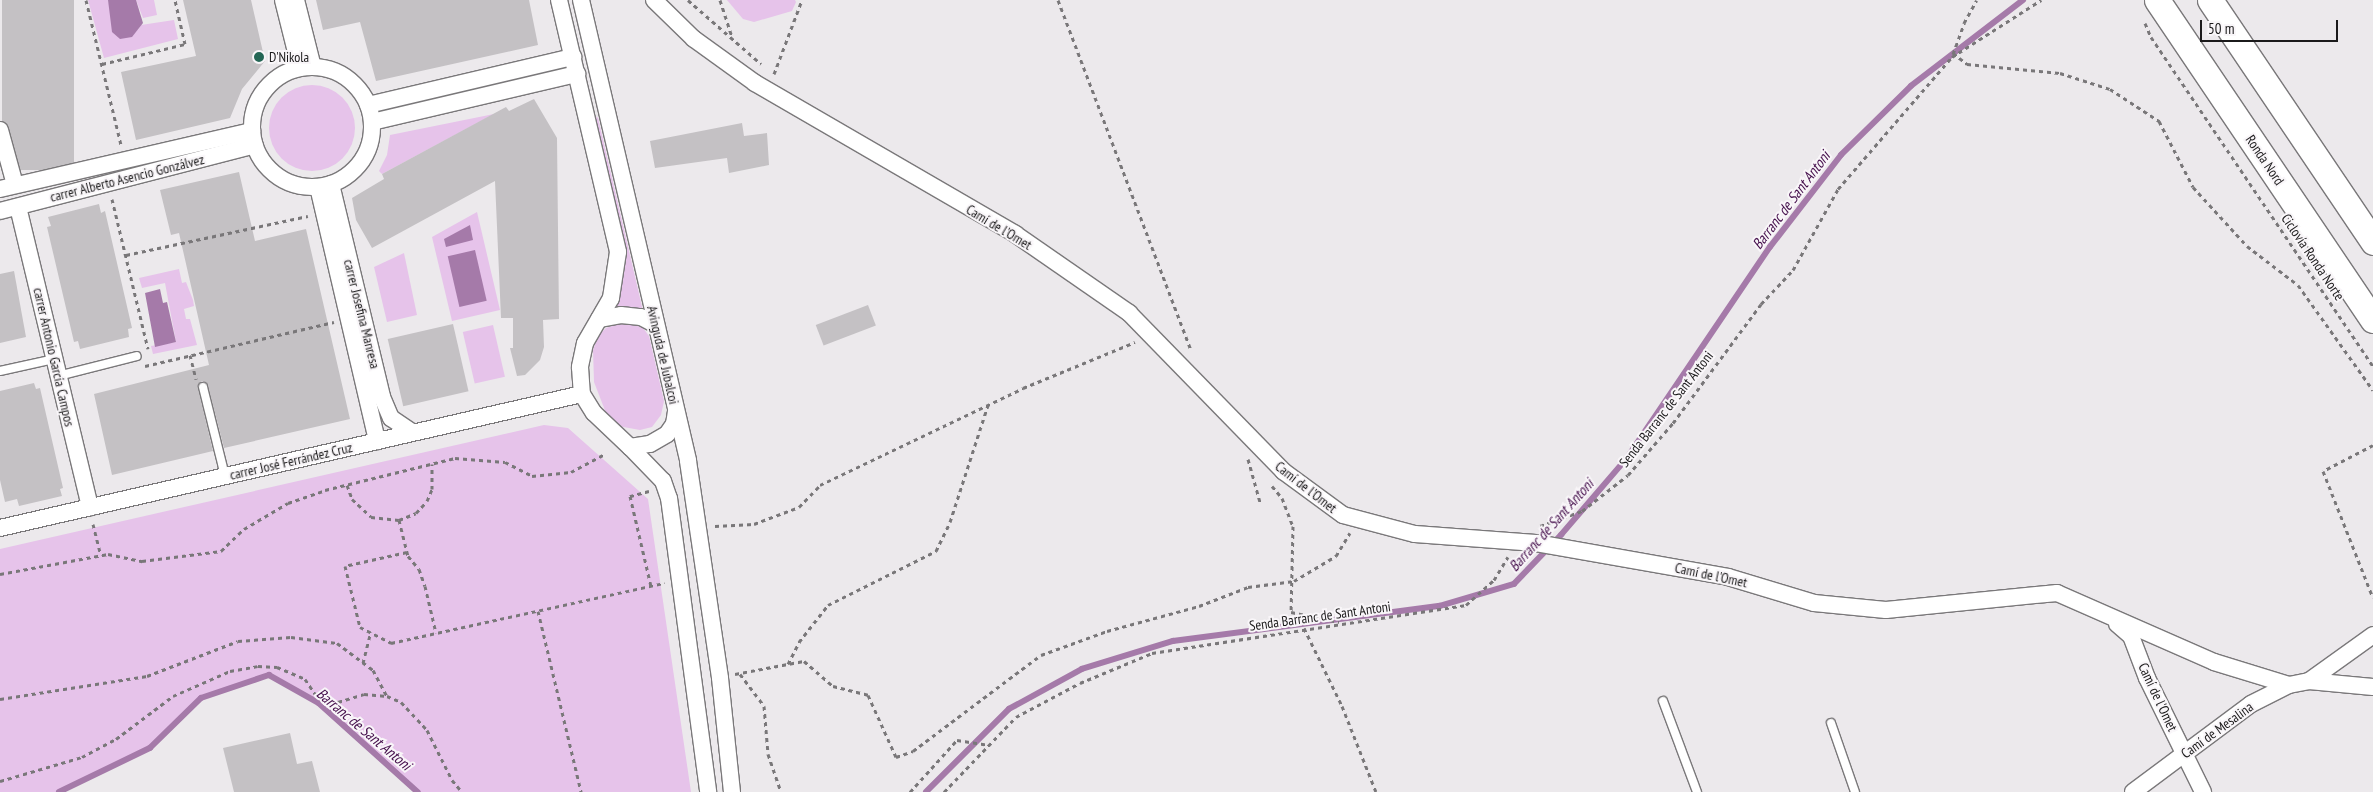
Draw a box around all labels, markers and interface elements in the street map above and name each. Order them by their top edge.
scale bar [2203,10,2340,42]
text: 50 m [2208,19,2234,38]
place label: D'Nikola [269,49,309,65]
marker: D'Nikola [253,51,265,63]
street label: Ronda Nord [2242,132,2288,188]
water label: Barranc de Sant Antoni [1748,147,1834,253]
street label: carrer Alberto Asencio Gonzálvez [48,151,206,205]
street label: Camí de l'Omet [963,201,1035,253]
street label: Ciclovía Ronda Norte [2278,210,2348,304]
street label: carrer Josefina Manresa [340,258,384,370]
street label: carrer Antonio García Campos [30,286,78,428]
street label: Avinguda de Jubalcoi [644,304,682,406]
street label: Senda Barranc de Sant Antoni [1615,347,1717,471]
street label: carrer José Ferrández Cruz [228,439,354,483]
street label: Camí de l'Omet [1272,458,1340,516]
water label: Barranc de Sant Antoni [1505,475,1597,575]
street label: Camí de l'Omet [1673,559,1749,591]
street label: Senda Barranc de Sant Antoni [1248,598,1392,634]
street label: Camí de l'Omet [2135,660,2181,734]
water label: Barranc de Sant Antoni [313,684,415,774]
street label: Camí de Mesalina [2178,698,2256,762]

